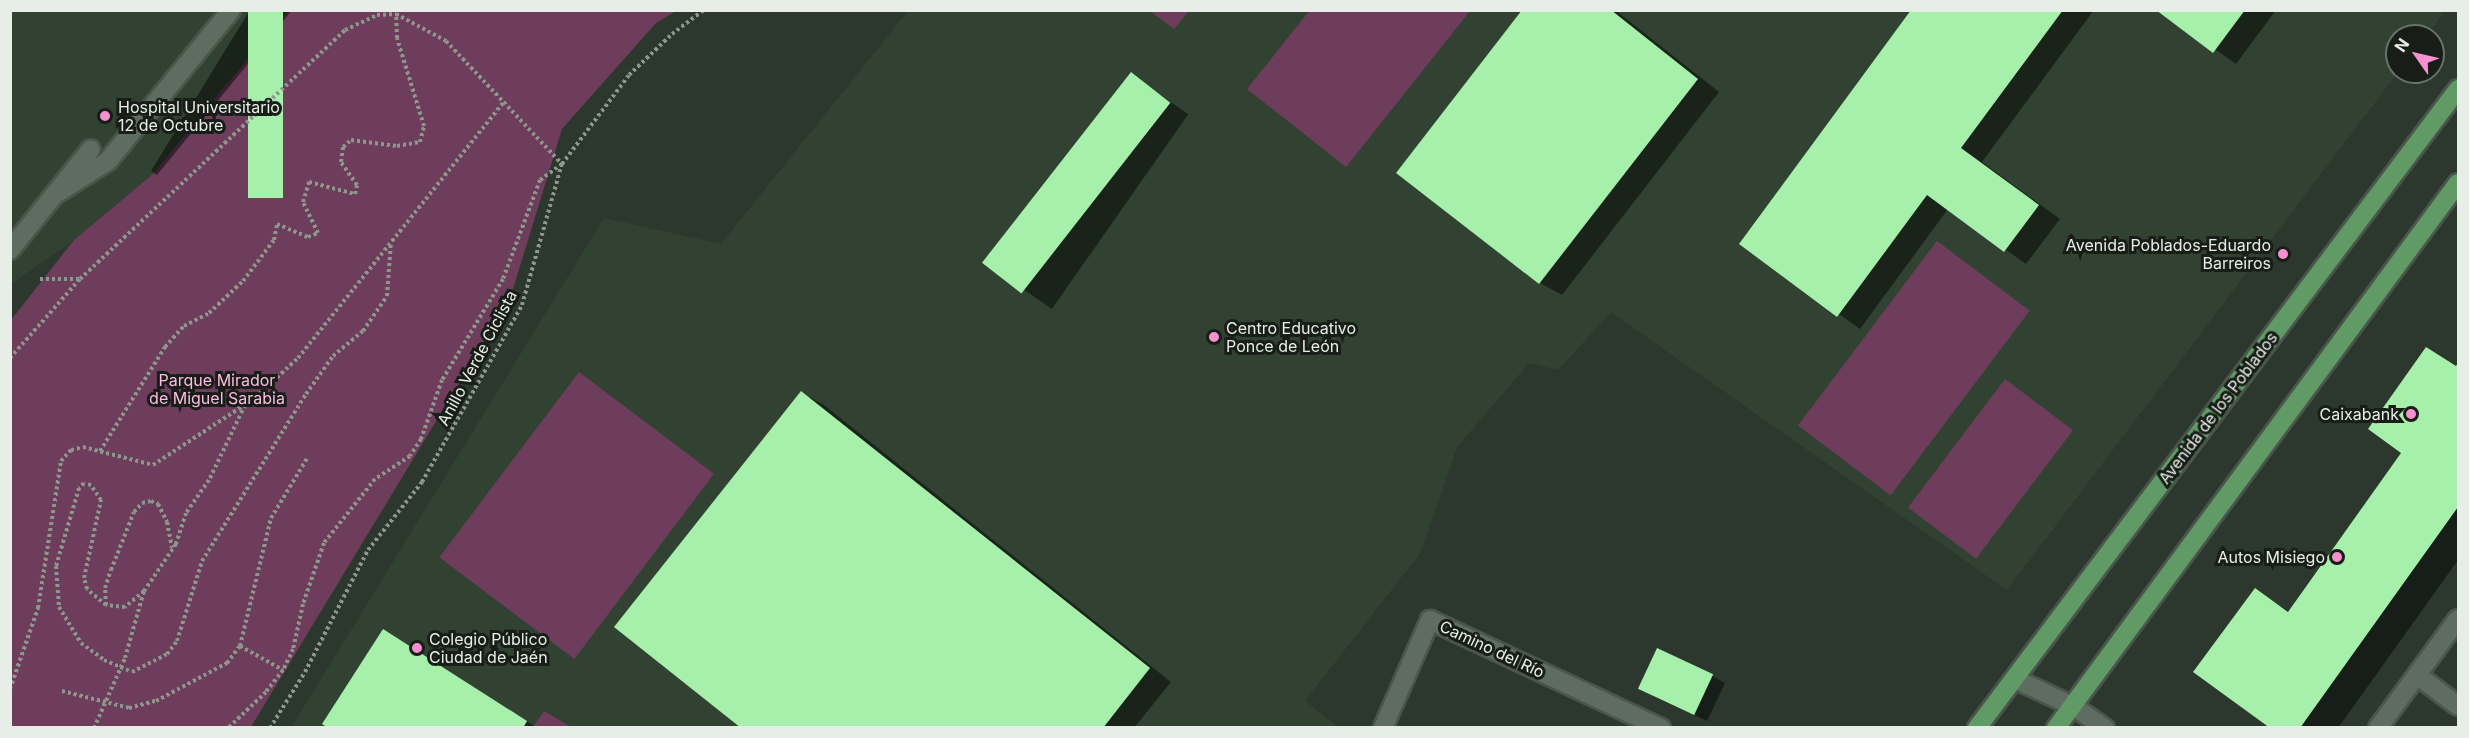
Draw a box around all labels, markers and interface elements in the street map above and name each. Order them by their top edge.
north arrow [2385,24,2445,84]
text: N [2390,34,2413,56]
place label: Hospital Universitario 12 de Octubre [118,97,280,135]
marker: Hospital Universitario 12 de Octubre [96,107,114,125]
place label: Avenida Poblados-Eduardo Barreiros [2066,235,2271,273]
marker: Avenida Poblados-Eduardo Barreiros [2276,247,2290,261]
street label: Anillo Verde Ciclista [433,287,521,429]
place label: Centro Educativo Ponce de León [1226,318,1356,356]
street label: Avenida de los Poblados [2155,328,2281,488]
marker: Centro Educativo Ponce de León [1207,330,1221,344]
park label: Parque Mirador de Miguel Sarabia [149,370,285,408]
place label: Caixabank [2320,404,2399,424]
marker: Caixabank [2404,407,2418,421]
place label: Autos Misiego [2218,547,2325,567]
marker: Autos Misiego [2330,550,2344,564]
street label: Camino del Río [1437,616,1547,682]
place label: Colegio Público Ciudad de Jaén [429,629,548,667]
marker: Colegio Público Ciudad de Jaén [410,641,424,655]

